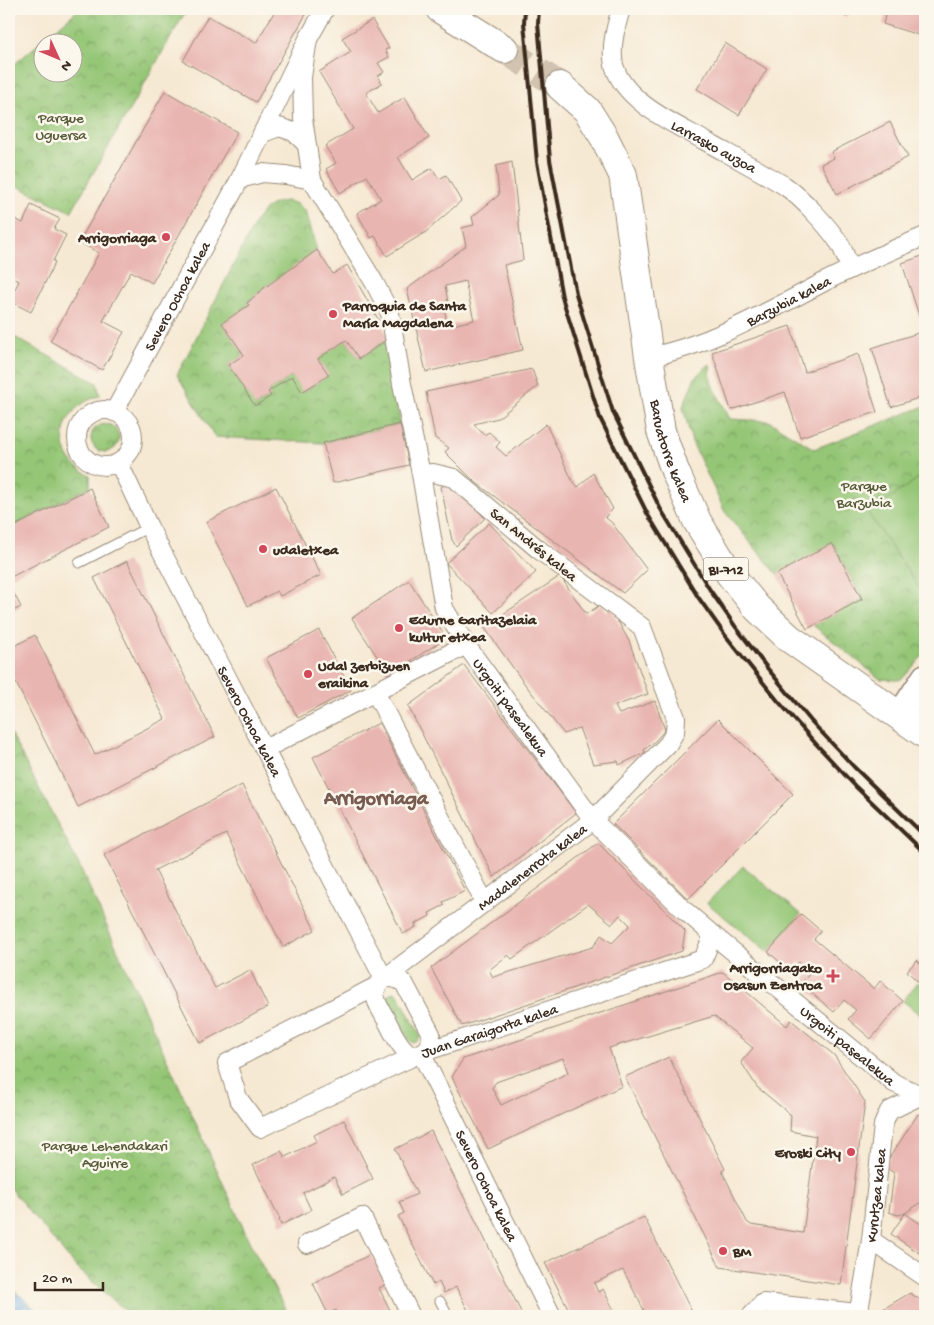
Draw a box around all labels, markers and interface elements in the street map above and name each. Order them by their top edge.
north arrow [32,32,82,82]
text: N [56,56,75,74]
park label: Parque Uguersa [35,110,87,145]
street label: Larrasko auzoa [667,117,759,179]
place label: Arrigorriaga [77,230,157,248]
marker: Arrigorriaga [160,231,172,243]
street label: Severo Ochoa kalea [142,238,216,355]
street label: Barzubia kalea [743,273,835,332]
place label: Parroquia de Santa María Magdalena [342,298,467,333]
marker: Parroquia de Santa María Magdalena [327,308,339,320]
street label: Baruatorre kalea [645,397,695,506]
park label: Parque Barzubia [836,478,892,513]
street label: San Andrés kalea [485,505,581,587]
place label: udaletxea [273,542,339,560]
marker: udaletxea [257,543,269,555]
road number: BI-712 [704,558,748,580]
place label: Edurne Garitazelaia kultur etxea [409,612,537,647]
marker: Edurne Garitazelaia kultur etxea [393,622,405,634]
street label: Urgoiti pasealekua [468,656,551,761]
place label: Udal zerbizuen eraikina [317,658,411,693]
street label: Severo Ochoa kalea [212,664,285,781]
marker: Udal zerbizuen eraikina [302,668,314,680]
district label: Arrigorriaga [323,789,429,812]
street label: Madalenerrota kalea [475,820,592,915]
place label: Arrigorriagako Osasun Zentroa [724,960,823,995]
marker: Arrigorriagako Osasun Zentroa [826,969,840,983]
street label: Juan Garaigorta kalea [419,1001,561,1063]
street label: Urgoiti pasealekua [796,1003,898,1091]
street label: Severo Ochoa kalea [450,1128,521,1246]
park label: Parque Lehendakari Aguirre [41,1138,168,1173]
place label: Eroski City [775,1145,842,1163]
marker: Eroski City [845,1146,857,1158]
street label: Kurutzea kalea [864,1147,892,1243]
place label: BM [732,1244,752,1262]
marker: BM [717,1245,729,1257]
scale bar [35,1260,102,1292]
text: 20 m [42,1270,72,1288]

